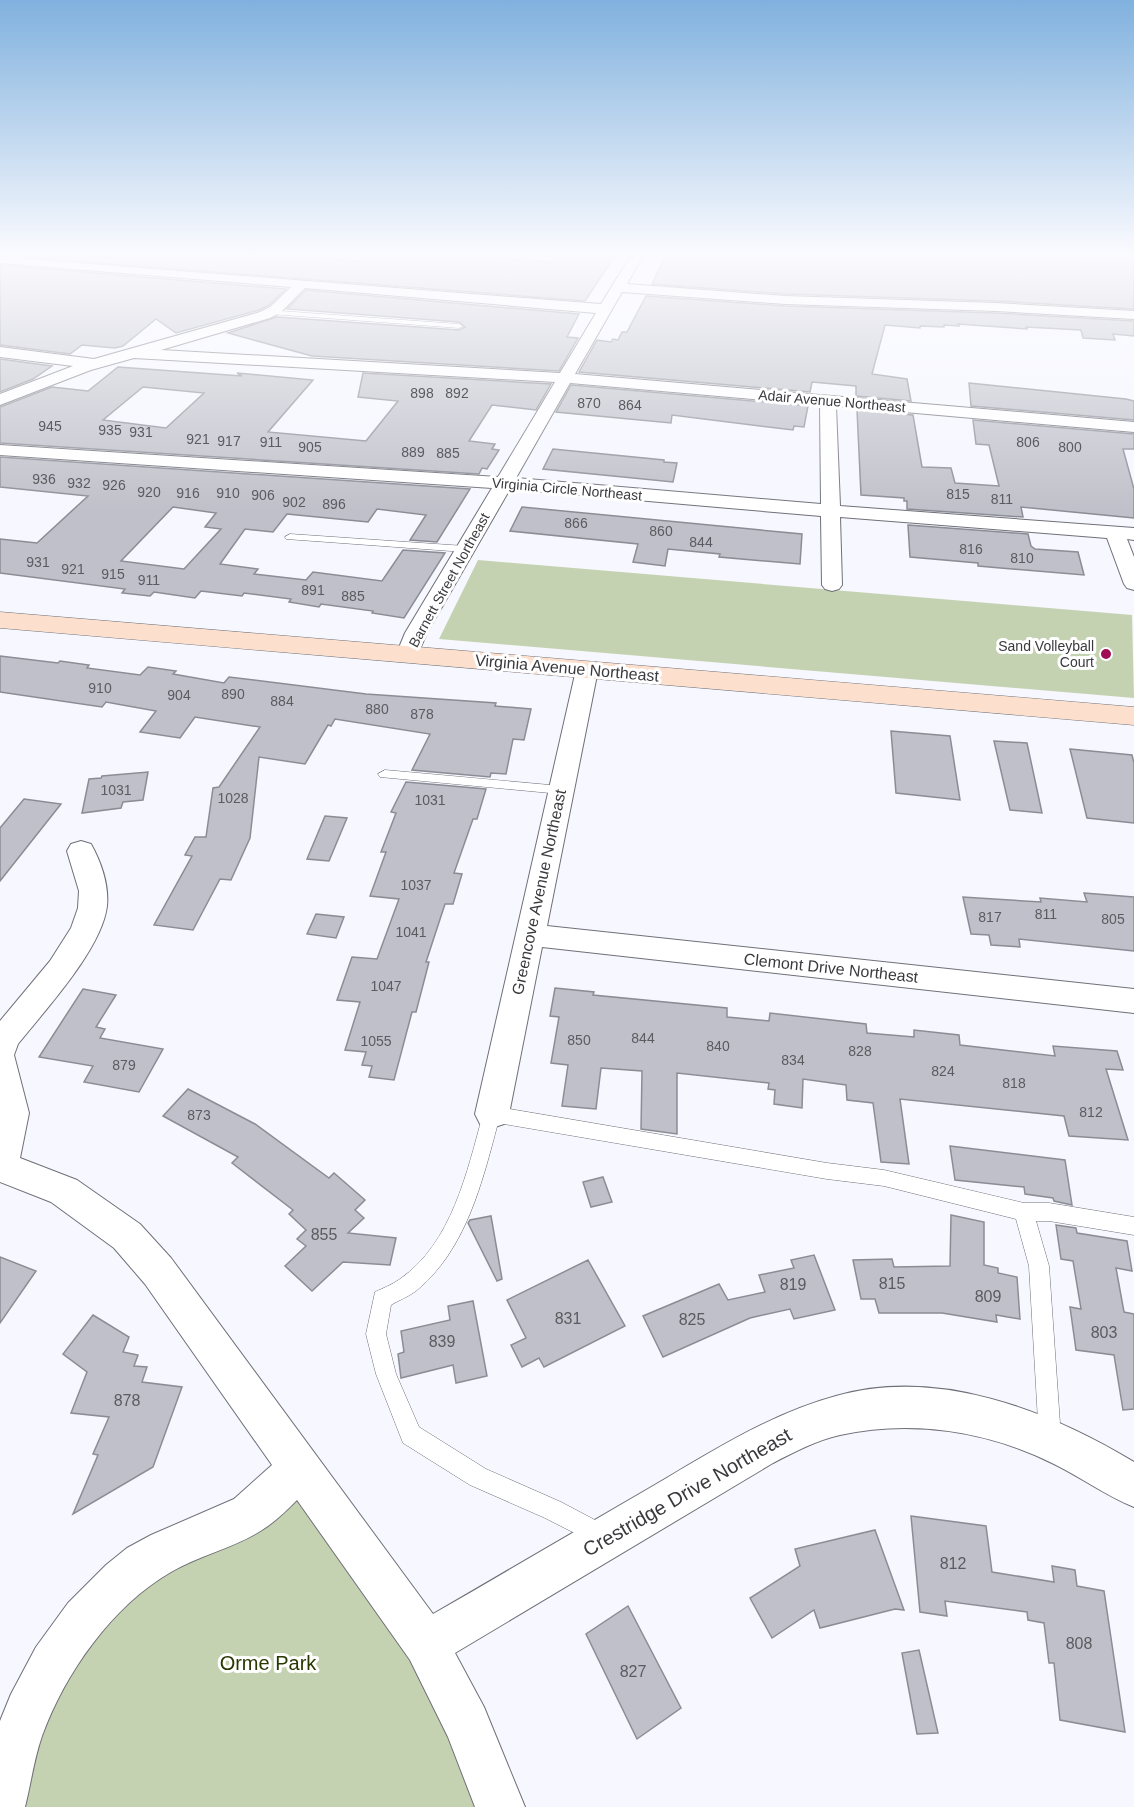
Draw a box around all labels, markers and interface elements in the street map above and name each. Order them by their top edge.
house number: 898 [410,385,434,401]
house number: 892 [445,385,469,401]
street label: Adair Avenue Northeast [758,387,906,415]
house number: 870 [577,395,601,411]
house number: 864 [618,397,642,413]
house number: 945 [38,418,62,434]
house number: 935 [98,422,122,438]
house number: 931 [129,424,153,440]
house number: 921 [186,431,210,447]
house number: 917 [217,433,241,449]
house number: 911 [260,434,282,450]
house number: 806 [1016,434,1040,450]
house number: 905 [298,439,322,455]
house number: 800 [1058,439,1082,455]
house number: 889 [401,444,425,460]
house number: 885 [436,445,460,461]
house number: 936 [32,471,56,487]
street label: Virginia Circle Northeast [491,474,643,504]
house number: 932 [67,475,91,491]
house number: 926 [102,477,126,493]
house number: 920 [137,484,161,500]
house number: 916 [176,485,200,501]
house number: 910 [216,485,240,501]
house number: 815 [946,486,970,502]
house number: 906 [251,487,275,503]
house number: 811 [991,491,1013,507]
house number: 902 [282,494,306,510]
house number: 896 [322,496,346,512]
street label: Barnett Street Northeast [405,510,493,650]
house number: 866 [564,515,588,531]
house number: 860 [649,523,673,539]
house number: 844 [689,534,713,550]
house number: 816 [959,541,983,557]
house number: 810 [1010,550,1034,566]
house number: 931 [26,554,50,570]
house number: 921 [61,561,85,577]
house number: 915 [101,566,125,582]
house number: 911 [138,572,160,588]
house number: 891 [301,582,325,598]
house number: 885 [341,588,365,604]
place label: Sand Volleyball Court [998,638,1094,670]
marker: Sand Volleyball Court [1099,647,1113,661]
street label: Virginia Avenue Northeast [474,651,660,685]
house number: 910 [88,680,112,696]
house number: 890 [221,686,245,702]
house number: 904 [167,687,191,703]
house number: 884 [270,693,294,709]
house number: 880 [365,701,389,717]
house number: 878 [410,706,434,722]
house number: 1031 [100,782,132,798]
street label: Greencove Avenue Northeast [509,787,569,996]
house number: 1028 [217,790,249,806]
house number: 1031 [414,792,446,808]
house number: 1037 [400,877,432,893]
house number: 811 [1035,906,1057,922]
house number: 817 [978,909,1002,925]
house number: 805 [1101,911,1125,927]
house number: 1041 [395,924,427,940]
street label: Clemont Drive Northeast [743,950,920,986]
house number: 1047 [370,978,402,994]
house number: 844 [631,1030,655,1046]
house number: 850 [567,1032,591,1048]
house number: 1055 [360,1033,392,1049]
house number: 840 [706,1038,730,1054]
house number: 828 [848,1043,872,1059]
house number: 834 [781,1052,805,1068]
house number: 879 [112,1057,136,1073]
house number: 824 [931,1063,955,1079]
house number: 818 [1002,1075,1026,1091]
house number: 812 [1079,1104,1103,1120]
house number: 873 [187,1107,211,1123]
house number: 855 [311,1226,337,1243]
house number: 815 [879,1275,905,1292]
house number: 819 [780,1276,806,1293]
house number: 809 [975,1288,1001,1305]
house number: 831 [555,1310,581,1327]
house number: 825 [679,1311,705,1328]
house number: 803 [1091,1324,1117,1341]
house number: 839 [429,1333,455,1350]
house number: 878 [114,1392,140,1409]
street label: Crestridge Drive Northeast [579,1423,795,1561]
house number: 812 [940,1555,966,1572]
house number: 808 [1066,1635,1092,1652]
park label: Orme Park [220,1652,317,1674]
house number: 827 [620,1663,646,1680]

